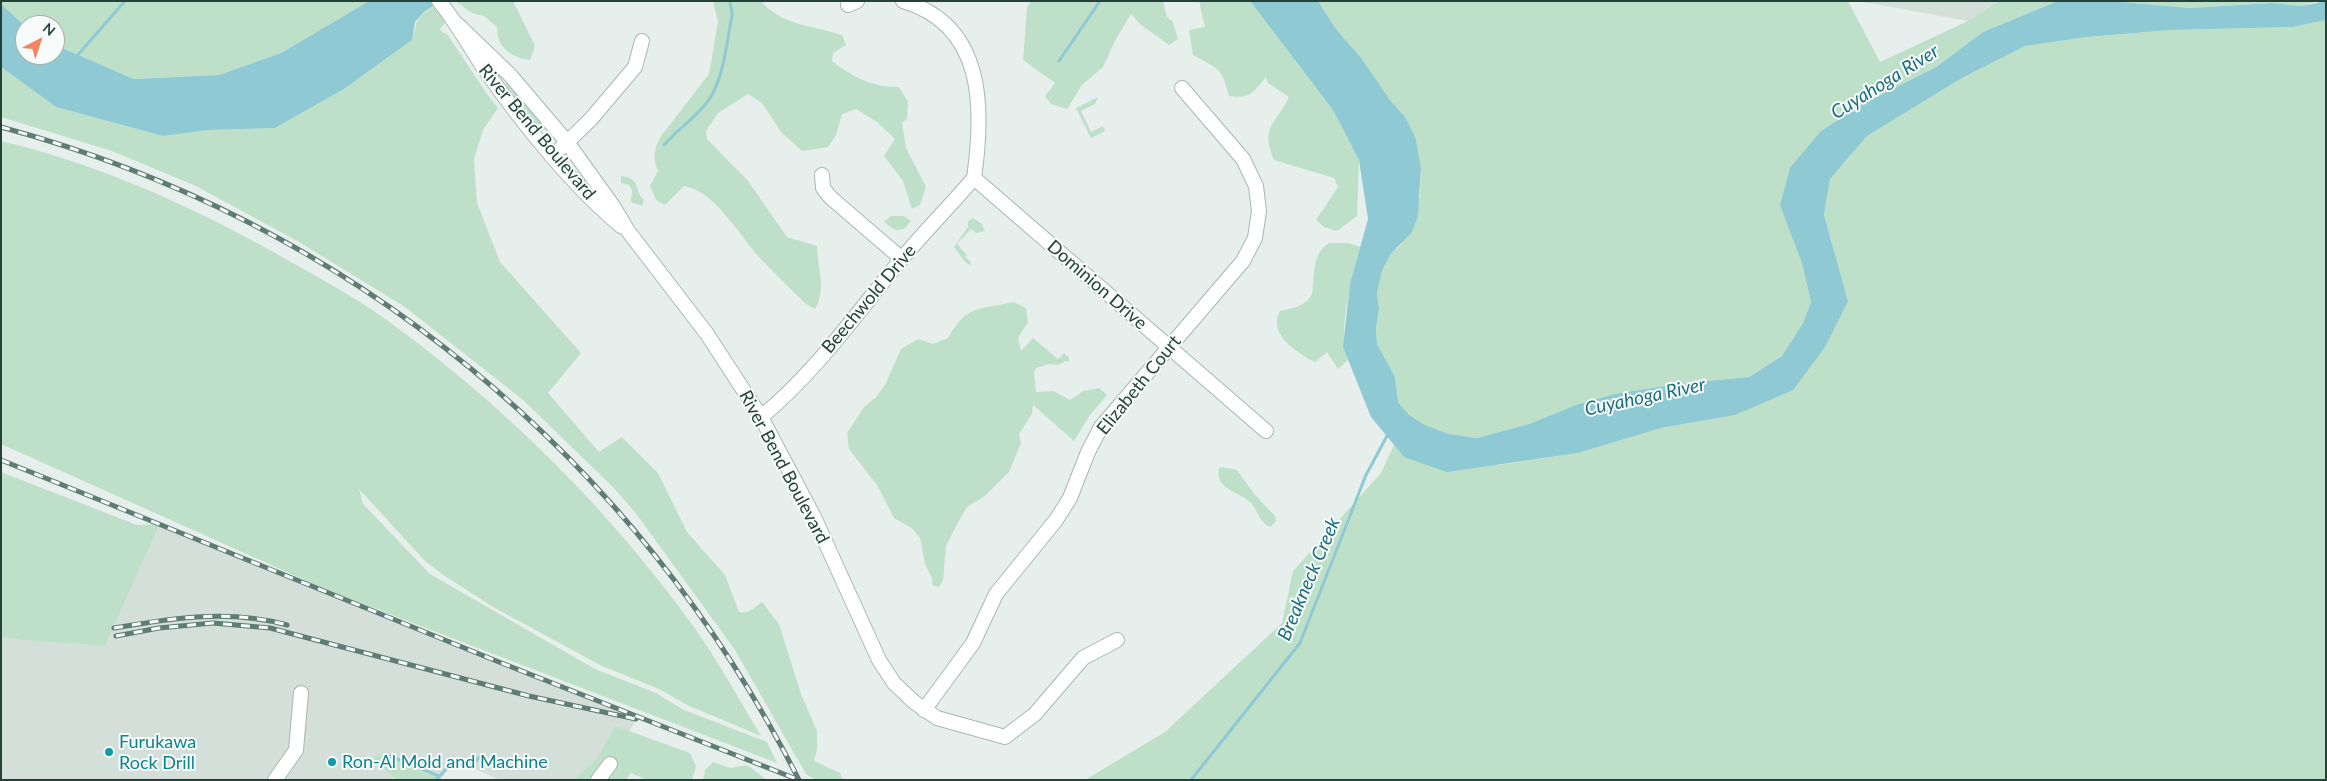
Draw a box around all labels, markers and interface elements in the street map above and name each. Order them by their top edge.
north arrow [15,15,65,65]
text: N [40,19,59,39]
water label: Cuyahoga River [1827,40,1943,124]
street label: River Bend Boulevard [474,60,600,204]
street label: Dominion Drive [1043,236,1151,334]
street label: Beechwold Drive [817,240,921,358]
street label: Elizabeth Court [1092,331,1186,439]
water label: Cuyahoga River [1583,373,1707,421]
street label: River Bend Boulevard [734,387,834,547]
water label: Breakneck Creek [1273,514,1345,644]
place label: Furukawa Rock Drill [119,731,196,774]
marker: Furukawa Rock Drill [103,746,115,758]
place label: Ron-Al Mold and Machine [342,751,548,773]
marker: Ron-Al Mold and Machine [326,756,338,768]

